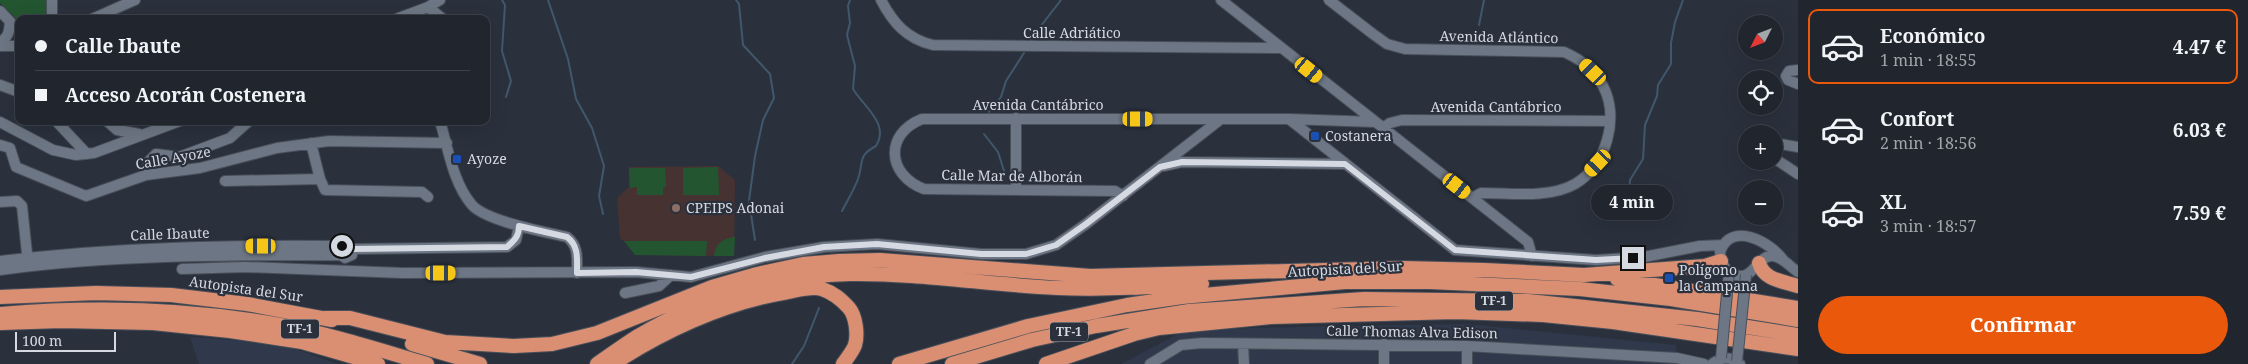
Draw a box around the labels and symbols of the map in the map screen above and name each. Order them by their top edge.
north arrow [1738,15,1782,60]
street label: Calle Adriático [1023,23,1121,42]
street label: Avenida Atlántico [1440,26,1559,47]
car [1292,55,1325,85]
car [1577,56,1609,88]
street label: Avenida Cantábrico [972,95,1104,114]
street label: Avenida Cantábrico [1430,97,1562,116]
car [1123,112,1153,127]
place label: Costanera [1325,126,1392,145]
marker: Costanera [1309,130,1321,142]
street label: Calle Ayoze [134,142,212,173]
car [1582,147,1613,179]
place label: Ayoze [467,149,507,168]
marker: Ayoze [451,153,463,165]
street label: Calle Mar de Alborán [941,165,1083,186]
car [1440,171,1473,201]
callout: 4 min [1592,186,1674,220]
place label: CPEIPS Adonai [686,198,785,217]
marker: CPEIPS Adonai [670,202,682,214]
street label: Calle Ibaute [130,223,210,244]
route start [331,235,353,257]
car [246,239,276,254]
route end [1622,247,1644,269]
street label: Autopista del Sur [1287,256,1403,281]
place label: Polígono la Campana [1679,260,1758,295]
car [426,266,456,281]
street label: Autopista del Sur [188,271,304,306]
marker: Polígono la Campana [1663,272,1675,284]
road number: TF-1 [1475,292,1513,310]
road number: TF-1 [281,320,319,338]
street label: Calle Thomas Alva Edison [1326,321,1498,342]
road number: TF-1 [1050,322,1088,342]
scale bar [15,329,116,352]

